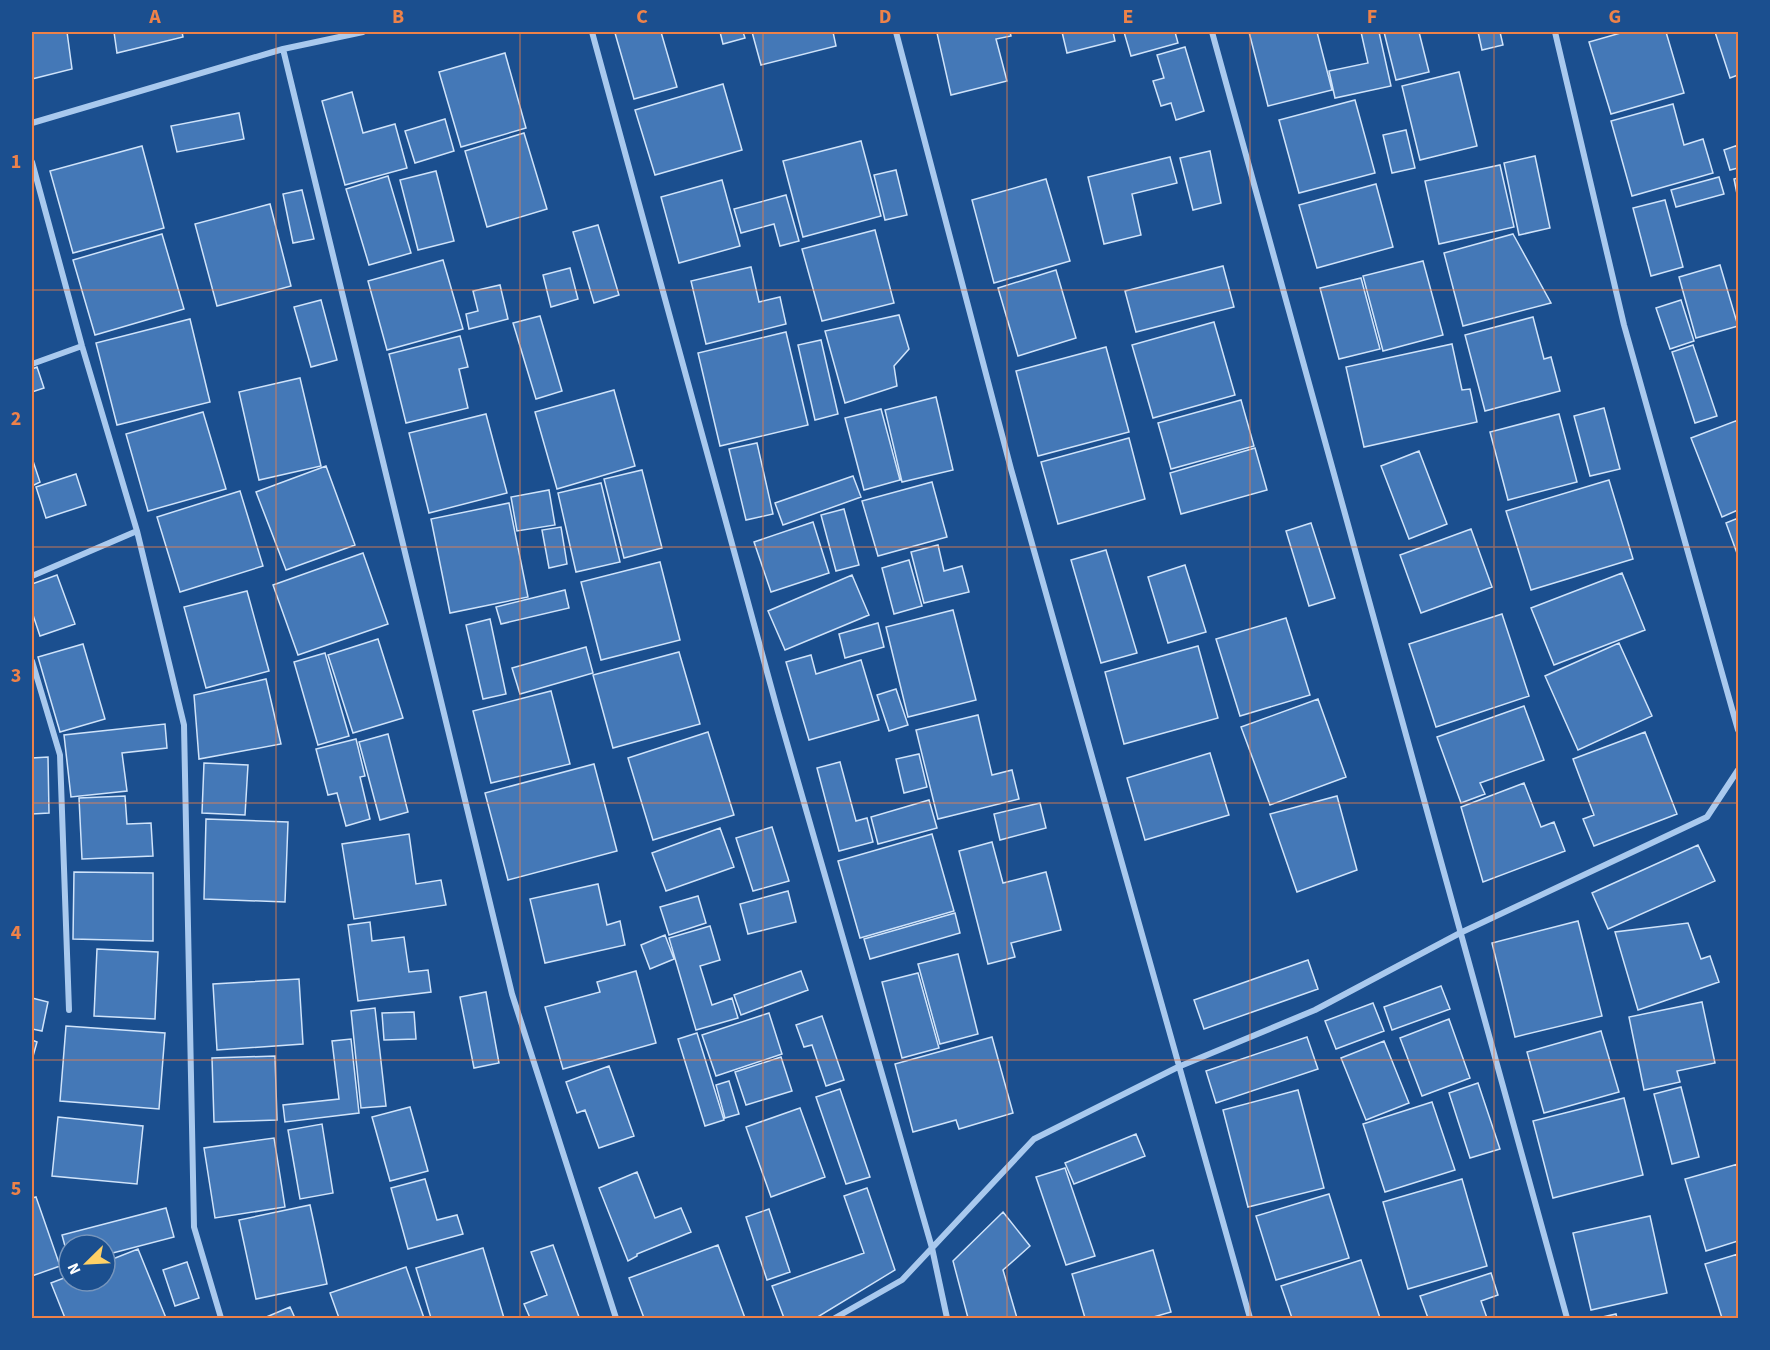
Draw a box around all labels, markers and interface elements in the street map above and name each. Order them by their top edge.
text: A [148,3,161,31]
text: B [392,3,404,31]
text: C [636,3,648,31]
text: D [879,3,891,31]
text: E [1123,3,1133,31]
text: F [1367,3,1377,31]
text: G [1609,3,1621,31]
text: 1 [11,148,21,176]
text: 2 [11,405,21,433]
text: 3 [11,662,21,690]
text: 4 [11,919,22,947]
text: 5 [11,1175,21,1203]
north arrow [57,1233,117,1293]
text: N [62,1259,86,1278]

